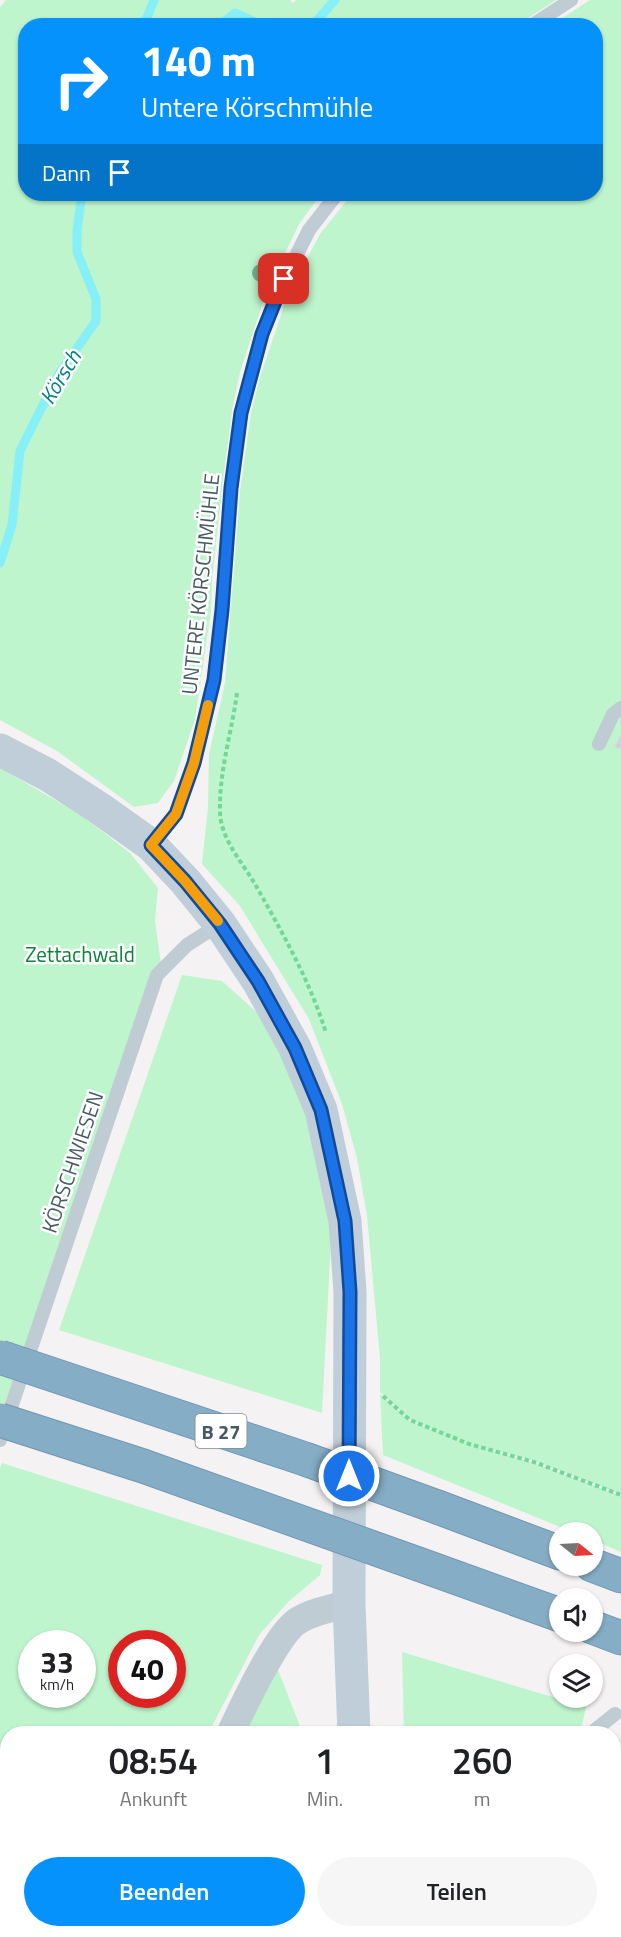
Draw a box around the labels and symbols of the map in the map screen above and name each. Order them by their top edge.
pin [258,253,309,304]
water label: Körsch [30,342,90,411]
street label: UNTERE KÖRSCHMÜHLE [172,472,228,696]
park label: Zettachwald [25,938,135,970]
street label: KÖRSCHWIESEN [33,1087,111,1237]
road number: B 27 [196,1414,246,1448]
position arrow [317,1444,381,1508]
north arrow [549,1522,603,1576]
speed limit sign: 40 [108,1630,186,1708]

